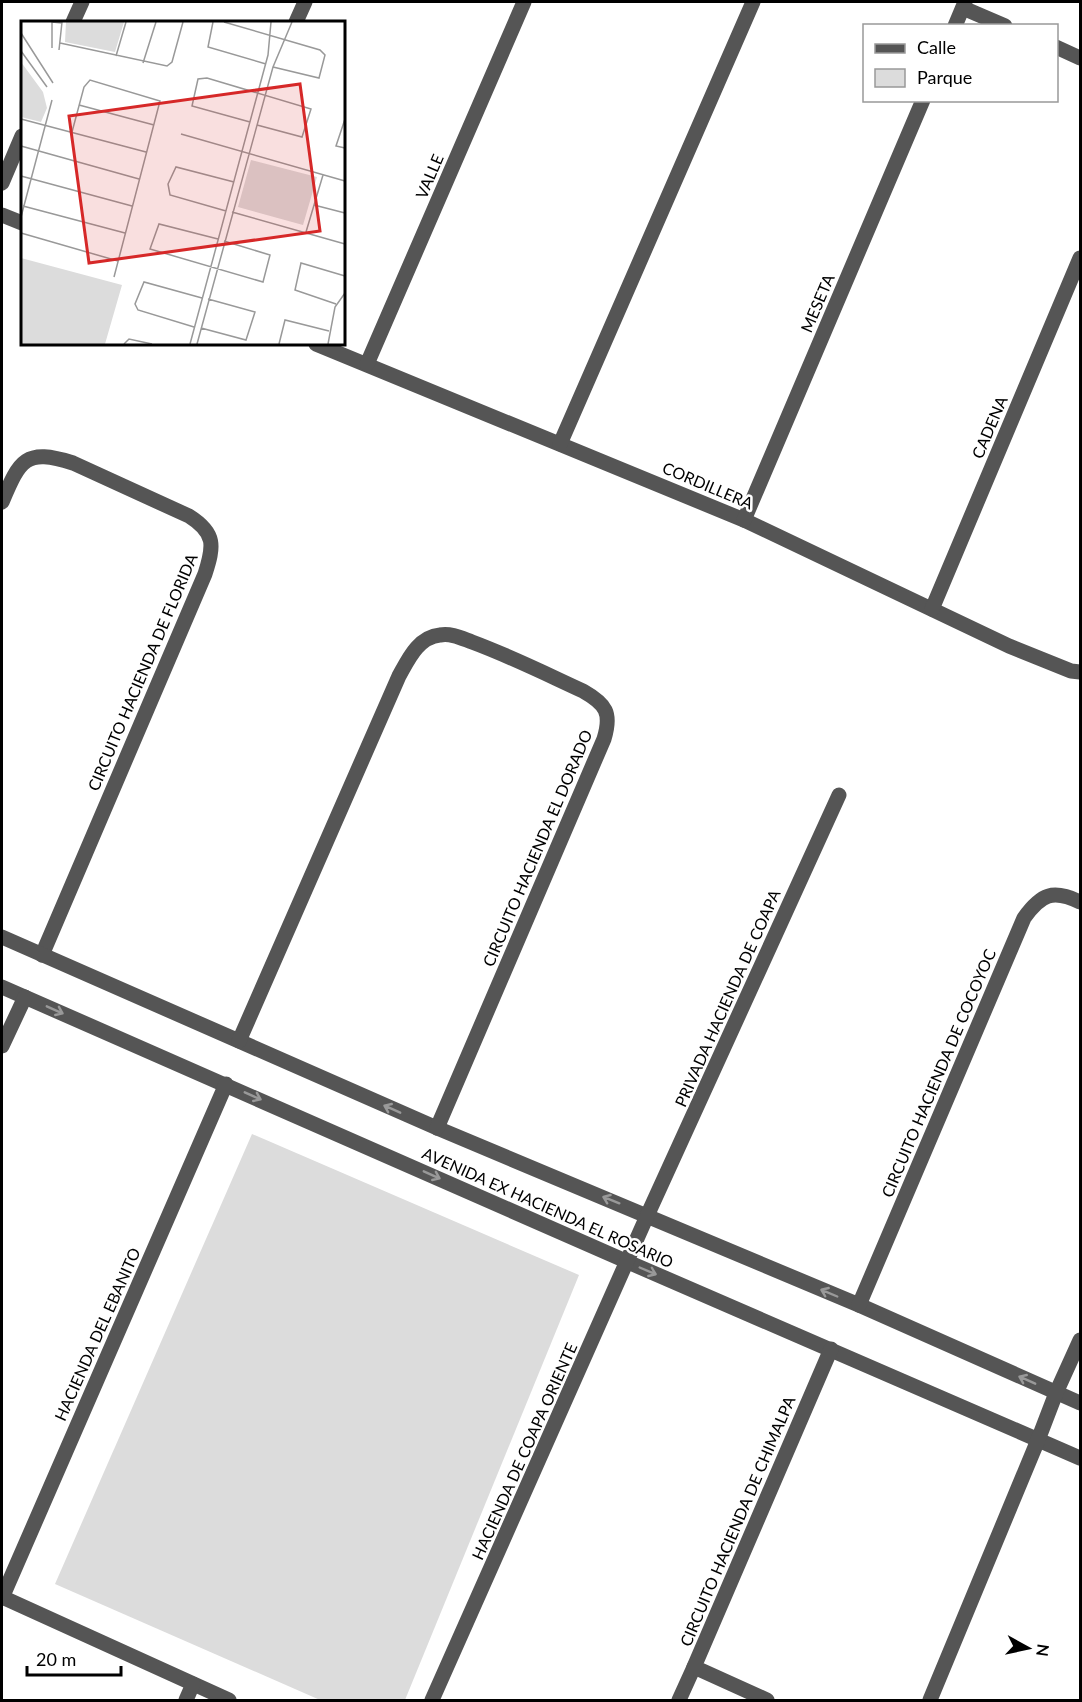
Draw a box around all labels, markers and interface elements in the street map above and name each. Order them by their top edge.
inset map [21,21,345,345]
legend [863,24,1058,102]
text: Calle [917,36,956,58]
text: Parque [917,66,972,88]
street label: VALLE [411,151,447,201]
street label: MESETA [796,271,838,335]
street label: CADENA [967,393,1011,461]
street label: CORDILLERA [660,457,756,513]
street label: CIRCUITO HACIENDA DE FLORIDA [83,550,201,793]
street label: CIRCUITO HACIENDA EL DORADO [478,727,596,969]
street label: PRIVADA HACIENDA DE COAPA [670,886,784,1110]
street label: CIRCUITO HACIENDA DE COCOYOC [877,946,999,1200]
one-way arrow [46,1005,64,1016]
one-way arrow [244,1091,262,1103]
one-way arrow [384,1103,402,1114]
street label: AVENIDA EX HACIENDA EL ROSARIO [420,1143,677,1271]
one-way arrow [422,1170,440,1182]
one-way arrow [602,1194,621,1205]
street label: HACIENDA DEL EBANITO [50,1244,144,1424]
one-way arrow [639,1266,657,1277]
one-way arrow [821,1287,839,1298]
street label: HACIENDA DE COAPA ORIENTE [467,1340,581,1562]
one-way arrow [1018,1374,1036,1385]
street label: CIRCUITO HACIENDA DE CHIMALPA [676,1393,799,1649]
north arrow [998,1618,1058,1678]
scale bar [27,1639,122,1677]
text: N [1033,1643,1054,1658]
text: 20 m [36,1648,76,1670]

